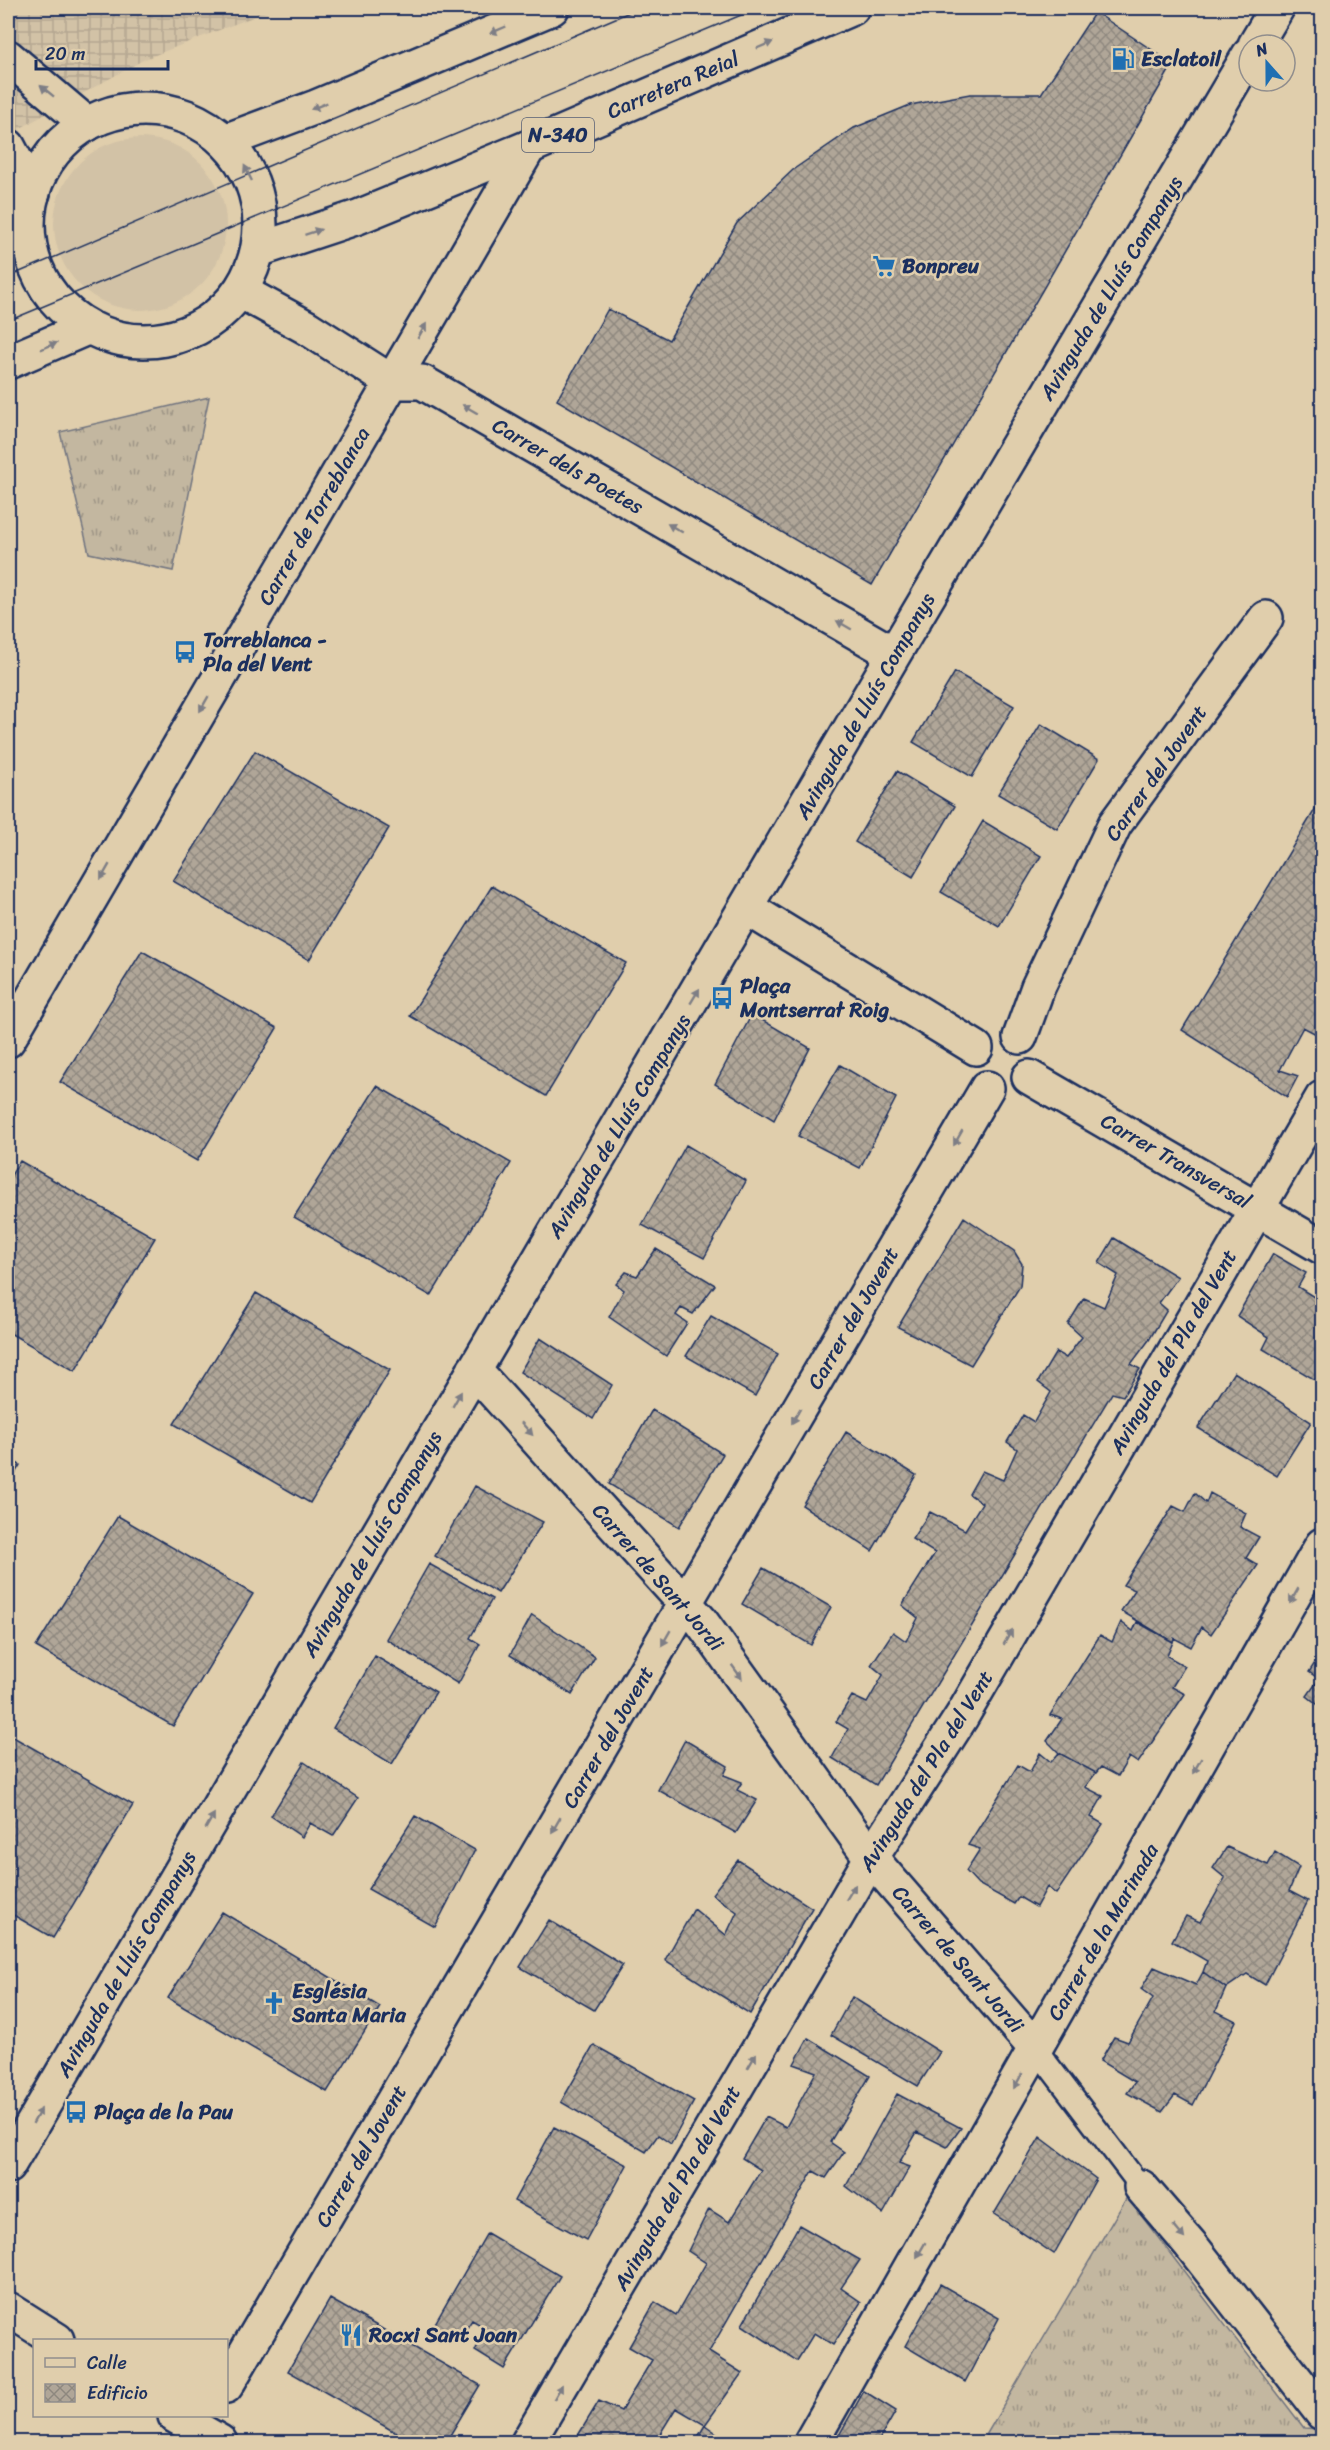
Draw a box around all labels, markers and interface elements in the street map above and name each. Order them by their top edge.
one-way arrow [489,25,507,35]
scale bar [36,33,168,71]
north arrow [1237,33,1297,93]
text: N [1250,34,1273,65]
text: 20 m [45,38,85,70]
street label: Carretera Reial [601,40,746,130]
one-way arrow [757,40,775,50]
place label: Esclatoil [1141,40,1222,78]
fuel station icon: Esclatoil [1110,46,1136,72]
one-way arrow [39,85,55,98]
one-way arrow [309,101,327,111]
road number: N-340 [522,118,594,152]
one-way arrow [243,164,252,181]
street label: Avinguda de Lluís Companys [1028,168,1194,409]
one-way arrow [304,226,322,236]
place label: Bonpreu [902,247,980,285]
supermarket icon: Bonpreu [871,253,897,279]
one-way arrow [416,323,427,339]
one-way arrow [40,341,58,351]
one-way arrow [461,404,478,414]
street label: Carrer dels Poetes [485,407,651,525]
street label: Carrer de Torreblanca [247,419,381,613]
one-way arrow [667,522,683,533]
street label: Avinguda de Lluís Companys [784,585,946,828]
one-way arrow [835,620,852,630]
place label: Torreblanca - Pla del Vent [203,621,327,683]
bus stop icon: Torreblanca - Pla del Vent [172,639,198,665]
one-way arrow [198,696,209,712]
street label: Carrer del Jovent [1095,697,1217,849]
one-way arrow [101,864,111,881]
place label: Plaça Montserrat Roig [739,967,890,1029]
bus stop icon: Plaça Montserrat Roig [709,985,735,1011]
one-way arrow [690,988,701,1004]
street label: Avinguda de Lluís Companys [536,1006,702,1247]
street label: Carrer Transversal [1093,1102,1260,1220]
one-way arrow [952,1130,963,1146]
street label: Carrer del Jovent [797,1239,909,1397]
street label: Avinguda del Pla del Vent [1098,1242,1248,1463]
one-way arrow [452,1391,463,1407]
one-way arrow [791,1408,801,1425]
one-way arrow [520,1422,534,1436]
street label: Avinguda de Lluís Companys [291,1423,453,1666]
street label: Carrer de Sant Jordi [582,1494,735,1661]
one-way arrow [1288,1588,1299,1604]
one-way arrow [1003,1628,1013,1645]
one-way arrow [661,1630,671,1647]
street label: Carrer del Jovent [552,1658,664,1816]
street label: Avinguda del Pla del Vent [848,1662,1004,1880]
one-way arrow [731,1663,743,1679]
one-way arrow [1192,1758,1202,1775]
one-way arrow [205,1812,215,1829]
one-way arrow [551,1817,562,1833]
street label: Carrer de la Marinada [1037,1836,1170,2028]
street label: Avinguda de Lluís Companys [45,1843,207,2086]
street label: Carrer de Sant Jordi [882,1876,1035,2043]
one-way arrow [845,1884,856,1900]
place label: Església Santa Maria [291,1972,407,2034]
church icon: Església Santa Maria [261,1990,287,2016]
one-way arrow [747,2052,757,2069]
one-way arrow [1012,2073,1023,2089]
street label: Carrer del Jovent [305,2077,417,2235]
street label: Avinguda del Pla del Vent [602,2078,752,2299]
place label: Plaça de la Pau [94,2093,234,2131]
bus stop icon: Plaça de la Pau [63,2099,89,2125]
one-way arrow [32,2107,42,2124]
one-way arrow [1172,2224,1185,2239]
one-way arrow [916,2242,926,2259]
place label: Rocxi Sant Joan [368,2316,518,2354]
restaurant icon: Rocxi Sant Joan [338,2322,364,2348]
legend [33,2339,228,2417]
text: Calle [87,2347,127,2379]
text: Edificio [87,2377,148,2409]
one-way arrow [553,2383,563,2400]

